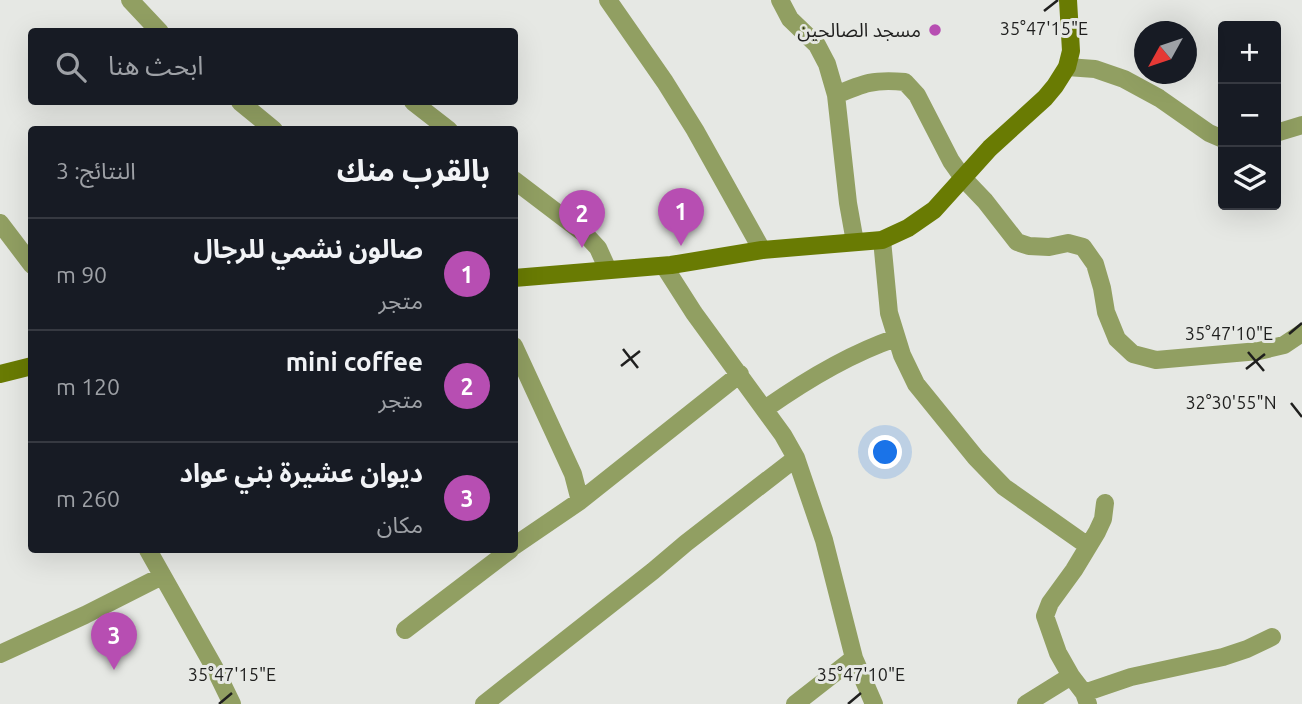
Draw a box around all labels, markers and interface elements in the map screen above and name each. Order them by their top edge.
text: 35°47'15"E [1000,18,1088,38]
place label: مسجد الصالحين [797,19,921,42]
north arrow [1134,21,1197,84]
map controls [1218,21,1281,210]
button: + [1218,21,1281,84]
marker: مسجد الصالحين [927,22,943,38]
search box [28,28,518,105]
icon: search [52,48,90,86]
text: ابحث هنا [108,51,204,80]
button: − [1218,84,1281,147]
button: layers [1218,147,1281,210]
text: بالقرب منك [337,153,490,187]
text: النتائج: 3 [56,158,136,183]
pin: 1 [658,188,704,246]
pin: 2 [559,190,605,248]
text: صالون نشمي للرجال [193,234,423,263]
text: 90 m [56,262,107,287]
text: 1 [461,262,474,287]
text: متجر [379,288,423,313]
text: 35°47'10"E [1185,323,1273,343]
text: mini coffee [286,347,423,376]
text: 120 m [56,374,120,399]
text: 2 [461,374,474,399]
text: متجر [379,387,423,412]
text: 32°30'55"N [1185,392,1277,412]
your location [868,435,902,469]
text: ديوان عشيرة بني عواد [180,458,423,487]
text: 260 m [56,486,120,511]
text: 3 [461,486,474,511]
text: مكان [377,512,423,537]
pin: 3 [91,612,137,670]
text: 35°47'15"E [188,664,276,684]
text: 35°47'10"E [817,664,905,684]

